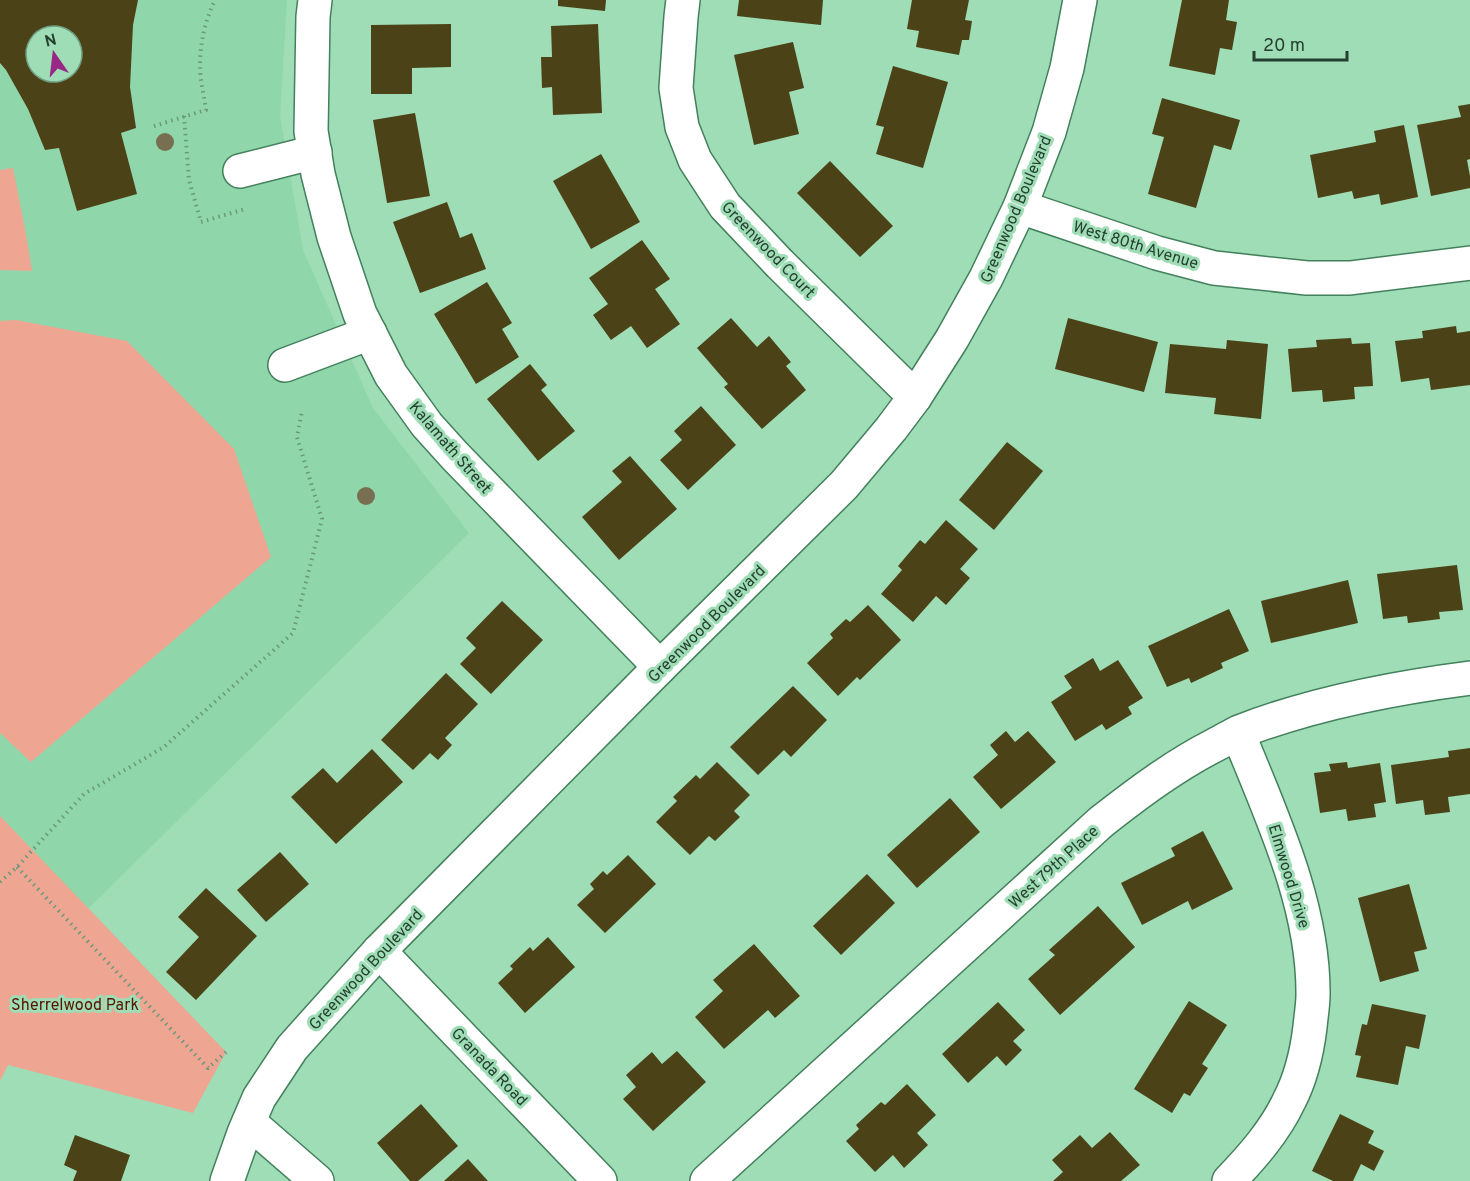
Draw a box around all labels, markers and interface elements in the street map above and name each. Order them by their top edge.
north arrow [24,24,84,84]
scale bar [1254,24,1347,62]
text: N [43,30,59,52]
text: 20 m [1263,35,1305,58]
street label: Greenwood Boulevard [977,133,1057,286]
street label: Greenwood Court [716,198,819,303]
street label: West 80th Avenue [1070,217,1200,274]
street label: Kalamath Street [404,398,495,499]
street label: Greenwood Boulevard [644,561,770,687]
street label: West 79th Place [1005,822,1103,913]
street label: Elmwood Drive [1263,822,1313,931]
street label: Greenwood Boulevard [305,906,428,1035]
park label: Sherrelwood Park [11,996,139,1016]
street label: Granada Road [446,1024,531,1111]

